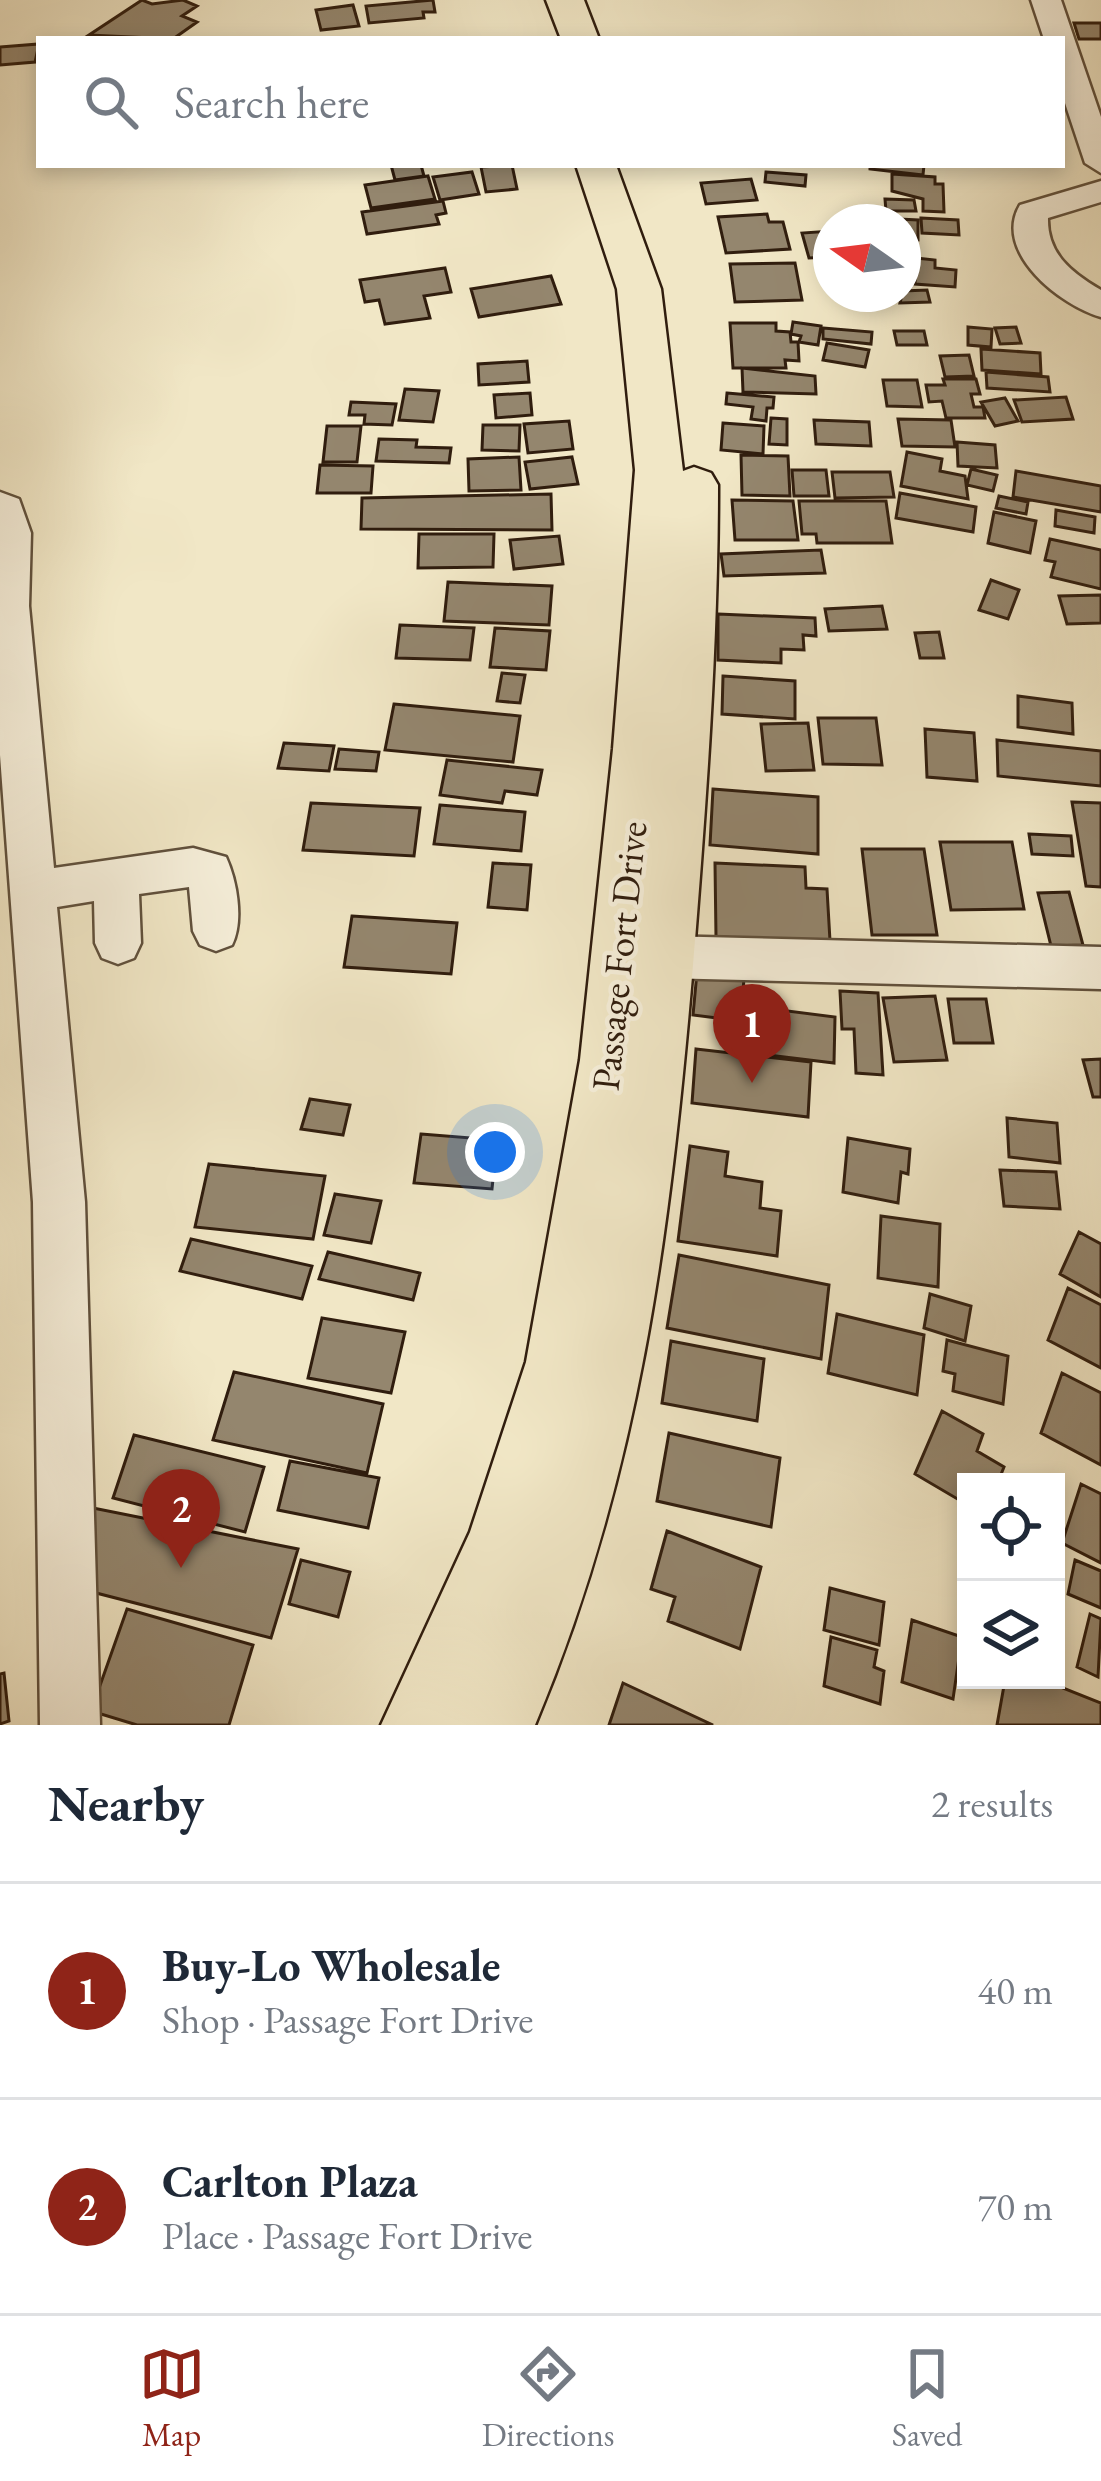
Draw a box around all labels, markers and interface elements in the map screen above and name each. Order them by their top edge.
search box [36,36,1065,168]
icon: search [78,69,144,135]
text: Search here [174,73,369,131]
north arrow [813,204,921,312]
street label: Passage Fort Drive [580,819,658,1093]
pin: 1 [713,984,791,1083]
your location [465,1122,525,1182]
pin: 2 [142,1469,220,1568]
map controls [957,1473,1065,1689]
button: locate [957,1473,1065,1581]
button: layers [957,1581,1065,1689]
text: Nearby [48,1770,204,1836]
text: 2 results [931,1778,1053,1829]
text: Buy-Lo Wholesale [162,1936,500,1994]
text: 1 [77,1965,97,2016]
text: 40 m [977,1965,1053,2016]
text: Shop · Passage Fort Drive [162,1994,534,2045]
text: Carlton Plaza [162,2152,418,2210]
text: 2 [77,2181,97,2232]
text: 70 m [977,2181,1053,2232]
text: Place · Passage Fort Drive [162,2210,533,2261]
tab: Map [139,2341,205,2456]
tab: Directions [482,2341,615,2456]
tab: Saved [892,2341,962,2456]

